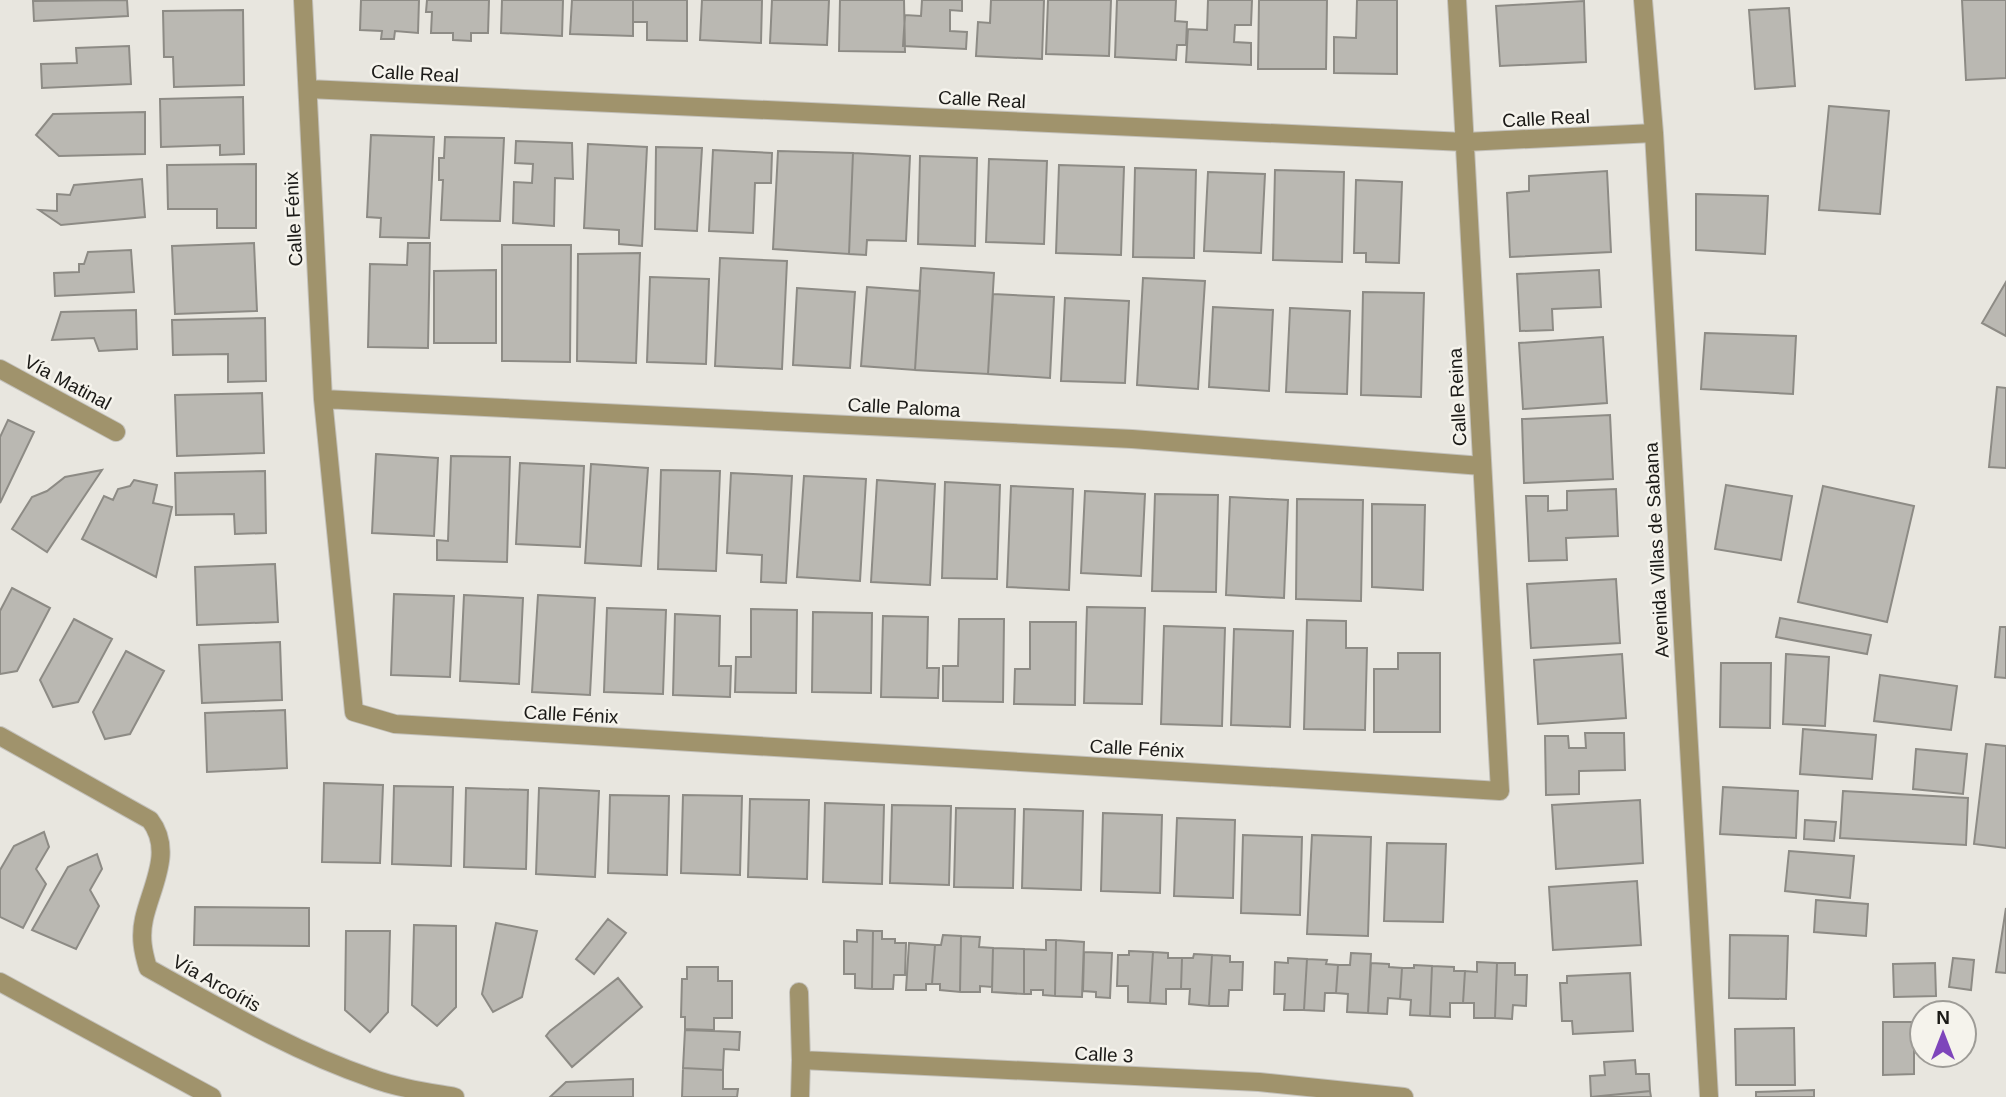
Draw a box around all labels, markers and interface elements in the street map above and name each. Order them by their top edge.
street label: Calle Real [371,61,459,86]
street label: Calle Real [938,87,1026,112]
street label: Calle Real [1502,106,1590,131]
street label: Calle Fénix [281,170,306,267]
street label: Calle Reina [1444,347,1471,447]
street label: Vía Matinal [21,351,115,414]
street label: Calle Paloma [847,394,961,421]
street label: Avenida Villas de Sabana [1640,441,1673,658]
street label: Calle Fénix [523,702,619,727]
street label: Calle Fénix [1089,736,1185,761]
street label: Vía Arcoíris [169,951,264,1016]
north arrow [1908,999,1978,1069]
text: N [1936,1007,1950,1028]
street label: Calle 3 [1074,1042,1134,1067]

